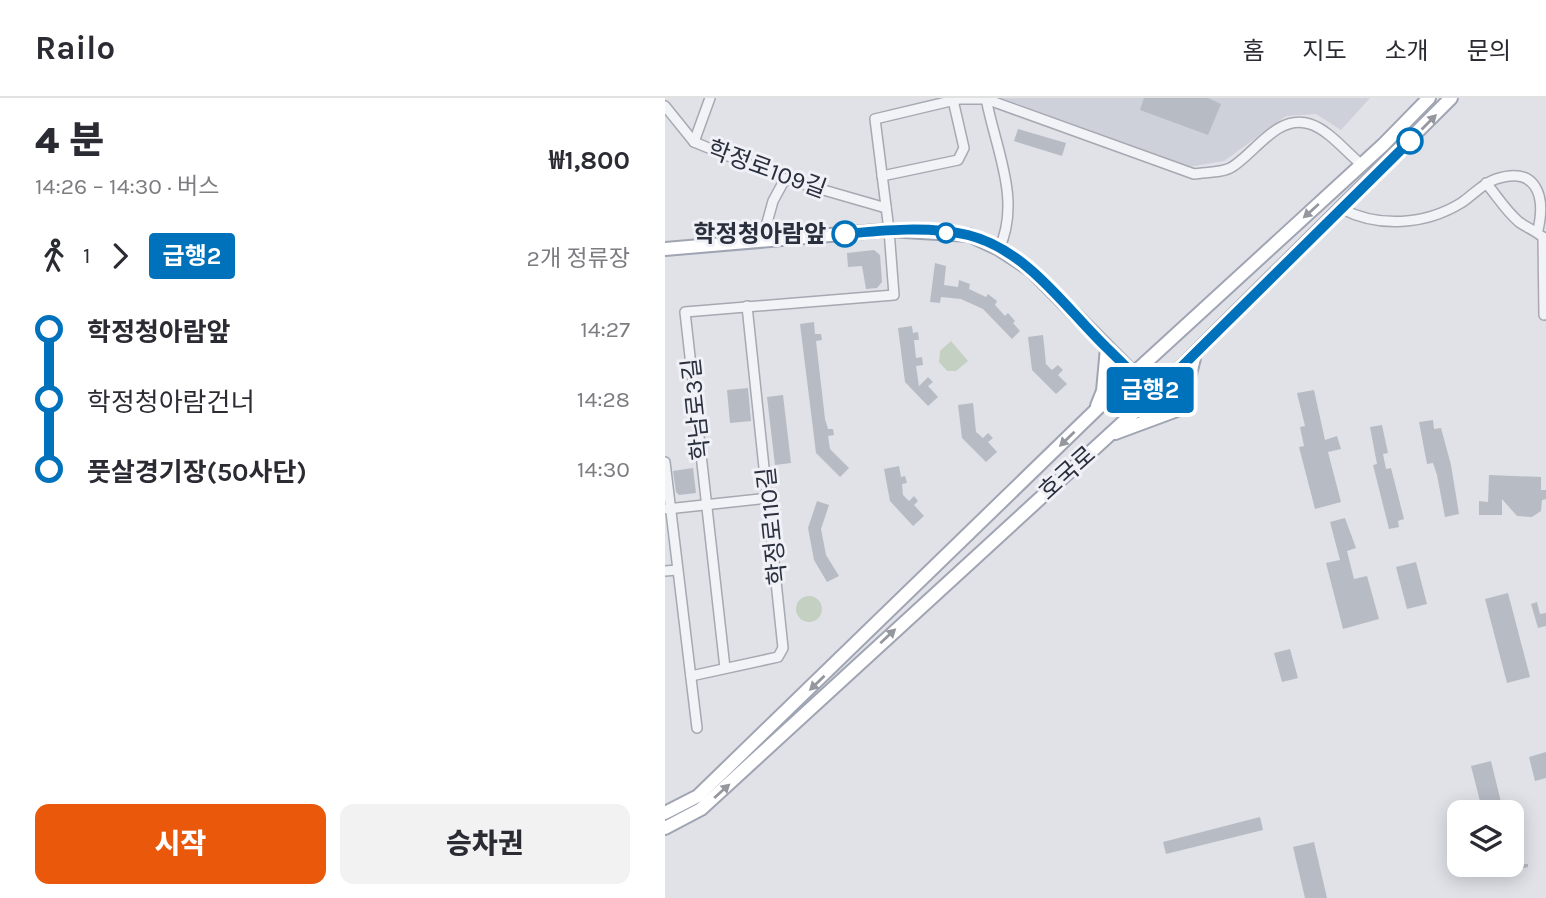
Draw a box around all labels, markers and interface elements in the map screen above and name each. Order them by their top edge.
text: Railo [35,29,115,67]
text: 홈 [1242,37,1264,65]
text: 지도 [1302,37,1347,65]
text: 소개 [1385,37,1429,65]
text: 문의 [1467,37,1511,65]
one-way arrow [1421,114,1437,131]
text: 4 분 [35,118,104,163]
unlabelled marker [1397,128,1423,154]
street label: 학정로109길 [704,135,830,203]
text: ₩1,800 [549,145,630,176]
text: 14:26 – 14:30 · 버스 [35,173,219,200]
one-way arrow [1302,203,1320,219]
place label: 학정청아람앞 [694,220,826,248]
marker: 학정청아람앞 [832,221,858,247]
unlabelled marker [936,223,956,243]
icon: walk [35,237,73,275]
icon: forward [101,237,139,275]
text: 1 [83,242,91,269]
text: 급행2 [163,242,221,270]
text: 2개 정류장 [527,245,630,272]
text: 14:27 [580,316,630,343]
text: 학정청아람앞 [87,317,231,348]
street label: 학남로3길 [677,357,715,461]
line badge: 급행2 [1110,367,1190,413]
text: 급행2 [1121,376,1179,404]
text: 14:28 [577,386,630,413]
text: 학정청아람건너 [87,387,254,418]
one-way arrow [1059,431,1076,448]
street label: 호국로 [1033,440,1101,506]
text: 14:30 [577,456,630,483]
text: 풋살경기장(50사단) [87,457,307,488]
street label: 학정로110길 [752,466,792,586]
one-way arrow [879,628,897,644]
one-way arrow [808,675,825,692]
one-way arrow [713,783,731,799]
map controls [1447,800,1524,877]
button: layers [1447,800,1524,877]
button: 시작 [35,804,326,884]
button: 승차권 [340,804,630,884]

